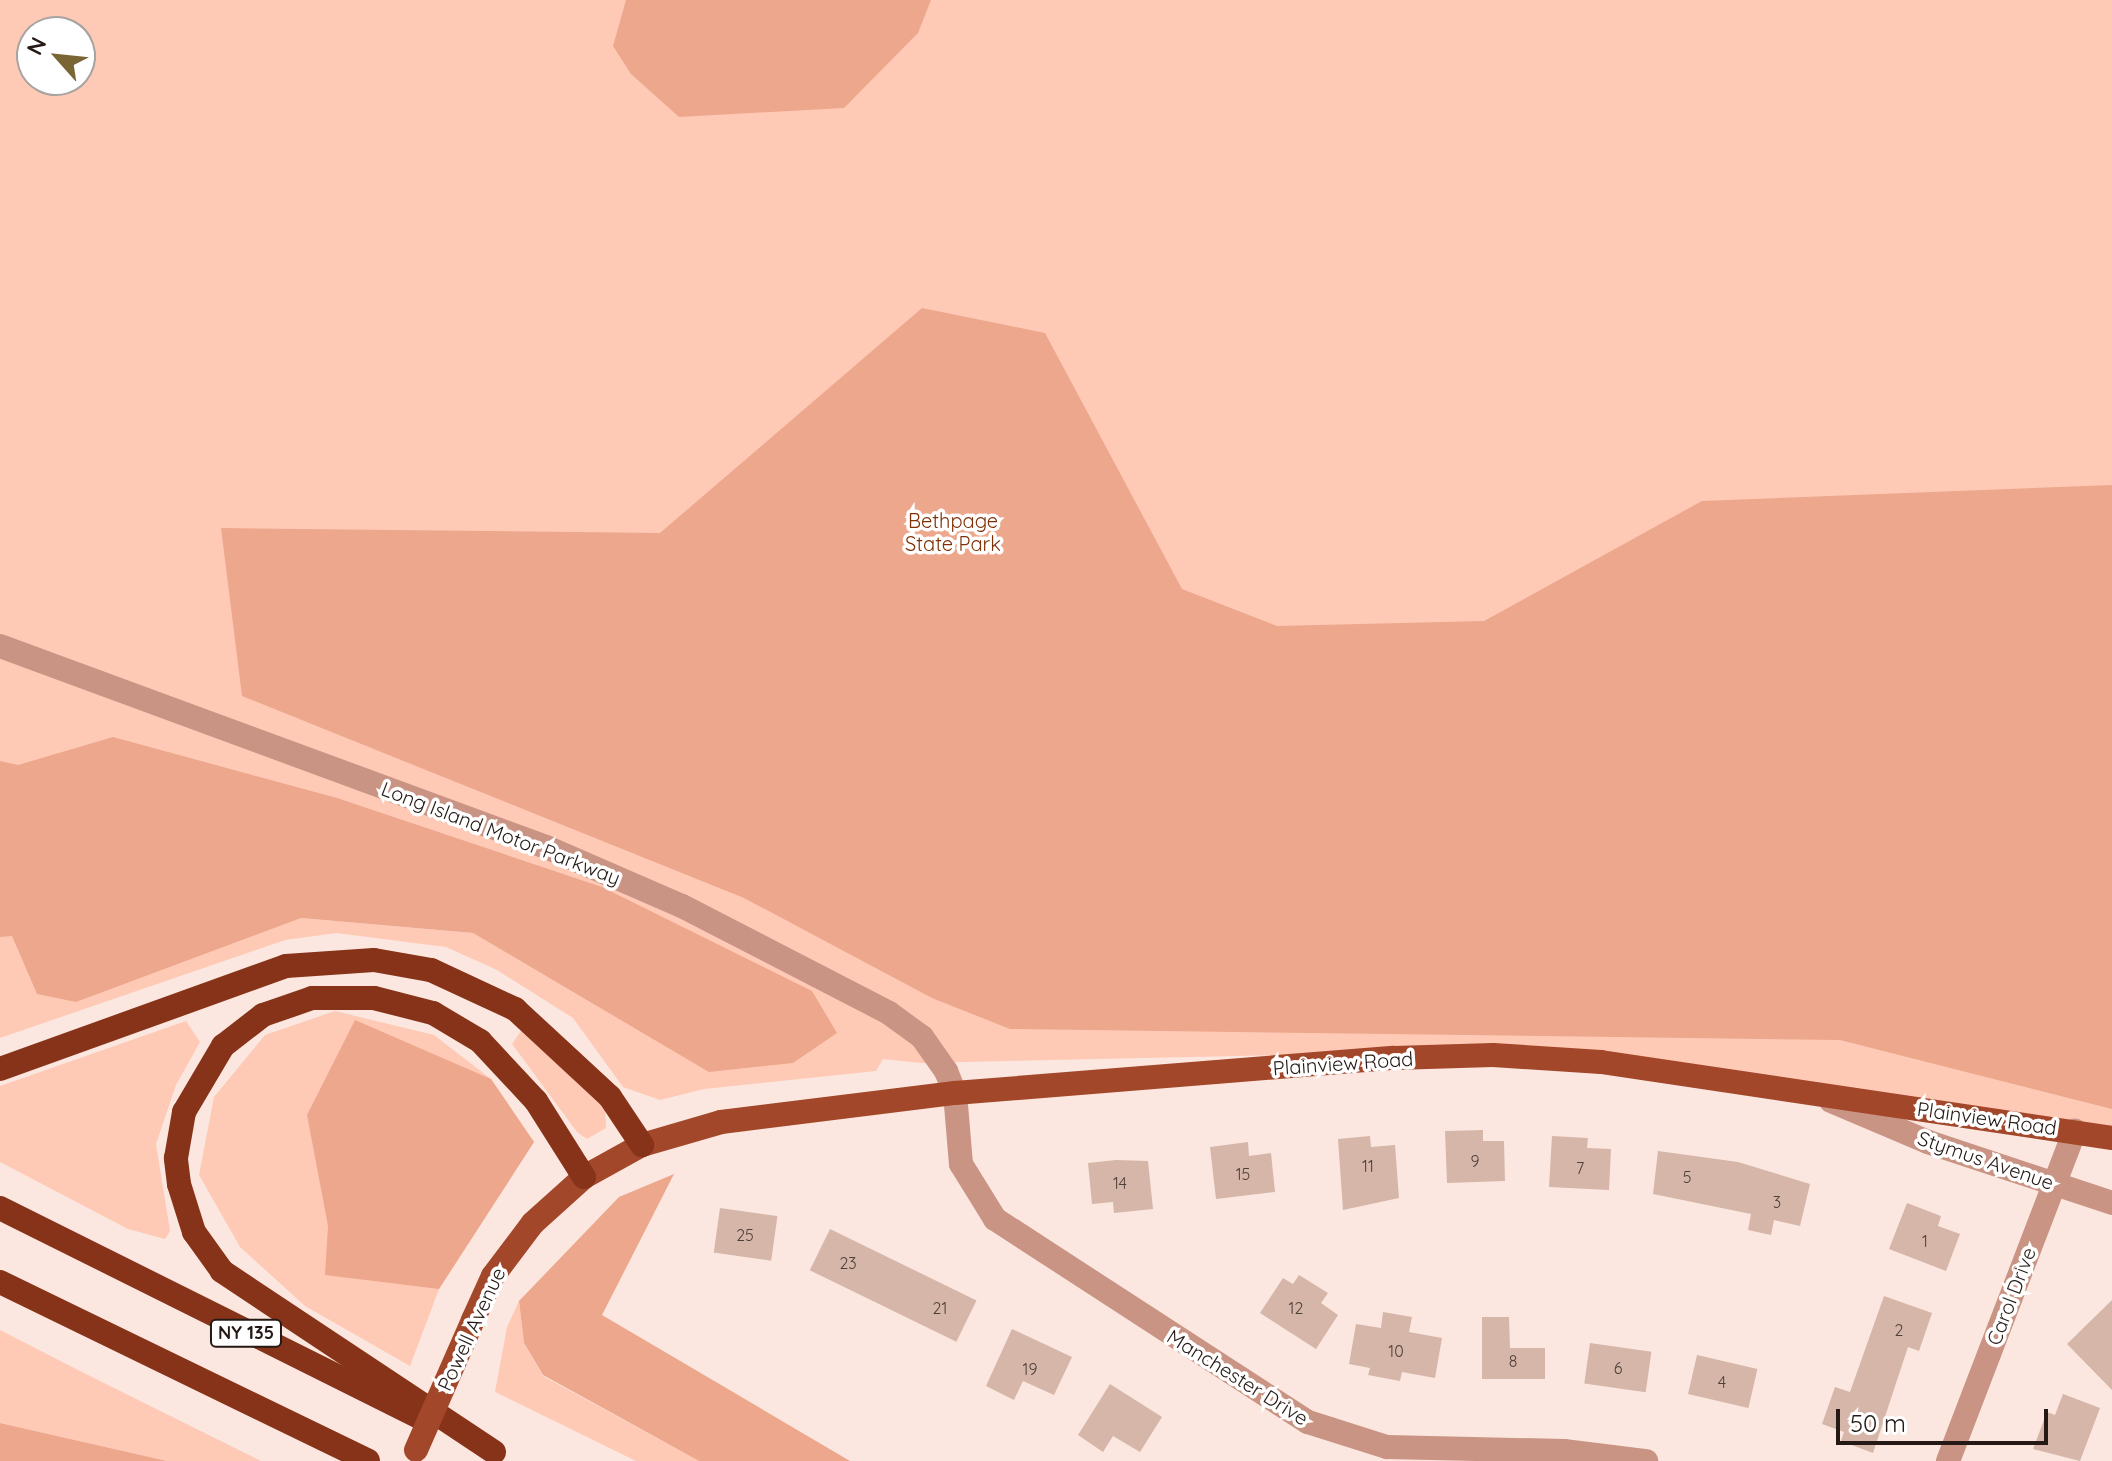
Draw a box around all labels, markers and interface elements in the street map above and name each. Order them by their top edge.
north arrow [16,16,96,96]
text: N [20,32,53,60]
park label: Bethpage State Park [905,508,1001,555]
street label: Long Island Motor Parkway [378,776,624,890]
street label: Plainview Road [1272,1046,1414,1080]
street label: Plainview Road [1916,1096,2058,1140]
street label: Stymus Avenue [1915,1125,2057,1195]
house number: 9 [1471,1151,1479,1171]
house number: 11 [1362,1156,1374,1176]
house number: 7 [1576,1158,1584,1178]
house number: 15 [1236,1164,1250,1184]
house number: 5 [1683,1167,1691,1187]
house number: 14 [1113,1173,1127,1193]
house number: 3 [1773,1192,1781,1212]
house number: 25 [736,1225,754,1245]
house number: 1 [1922,1231,1928,1251]
street label: Carol Drive [1981,1244,2041,1348]
house number: 23 [839,1253,857,1273]
street label: Powell Avenue [432,1264,510,1394]
house number: 21 [933,1298,947,1318]
house number: 12 [1289,1298,1303,1318]
road number: NY 135 [208,1319,284,1347]
house number: 2 [1895,1320,1903,1340]
street label: Manchester Drive [1163,1324,1313,1430]
house number: 10 [1388,1341,1404,1361]
house number: 8 [1509,1351,1517,1371]
house number: 6 [1614,1358,1622,1378]
house number: 19 [1023,1359,1037,1379]
house number: 4 [1718,1372,1726,1392]
scale bar [1840,1393,2052,1443]
text: 50 m [1850,1408,1906,1438]

